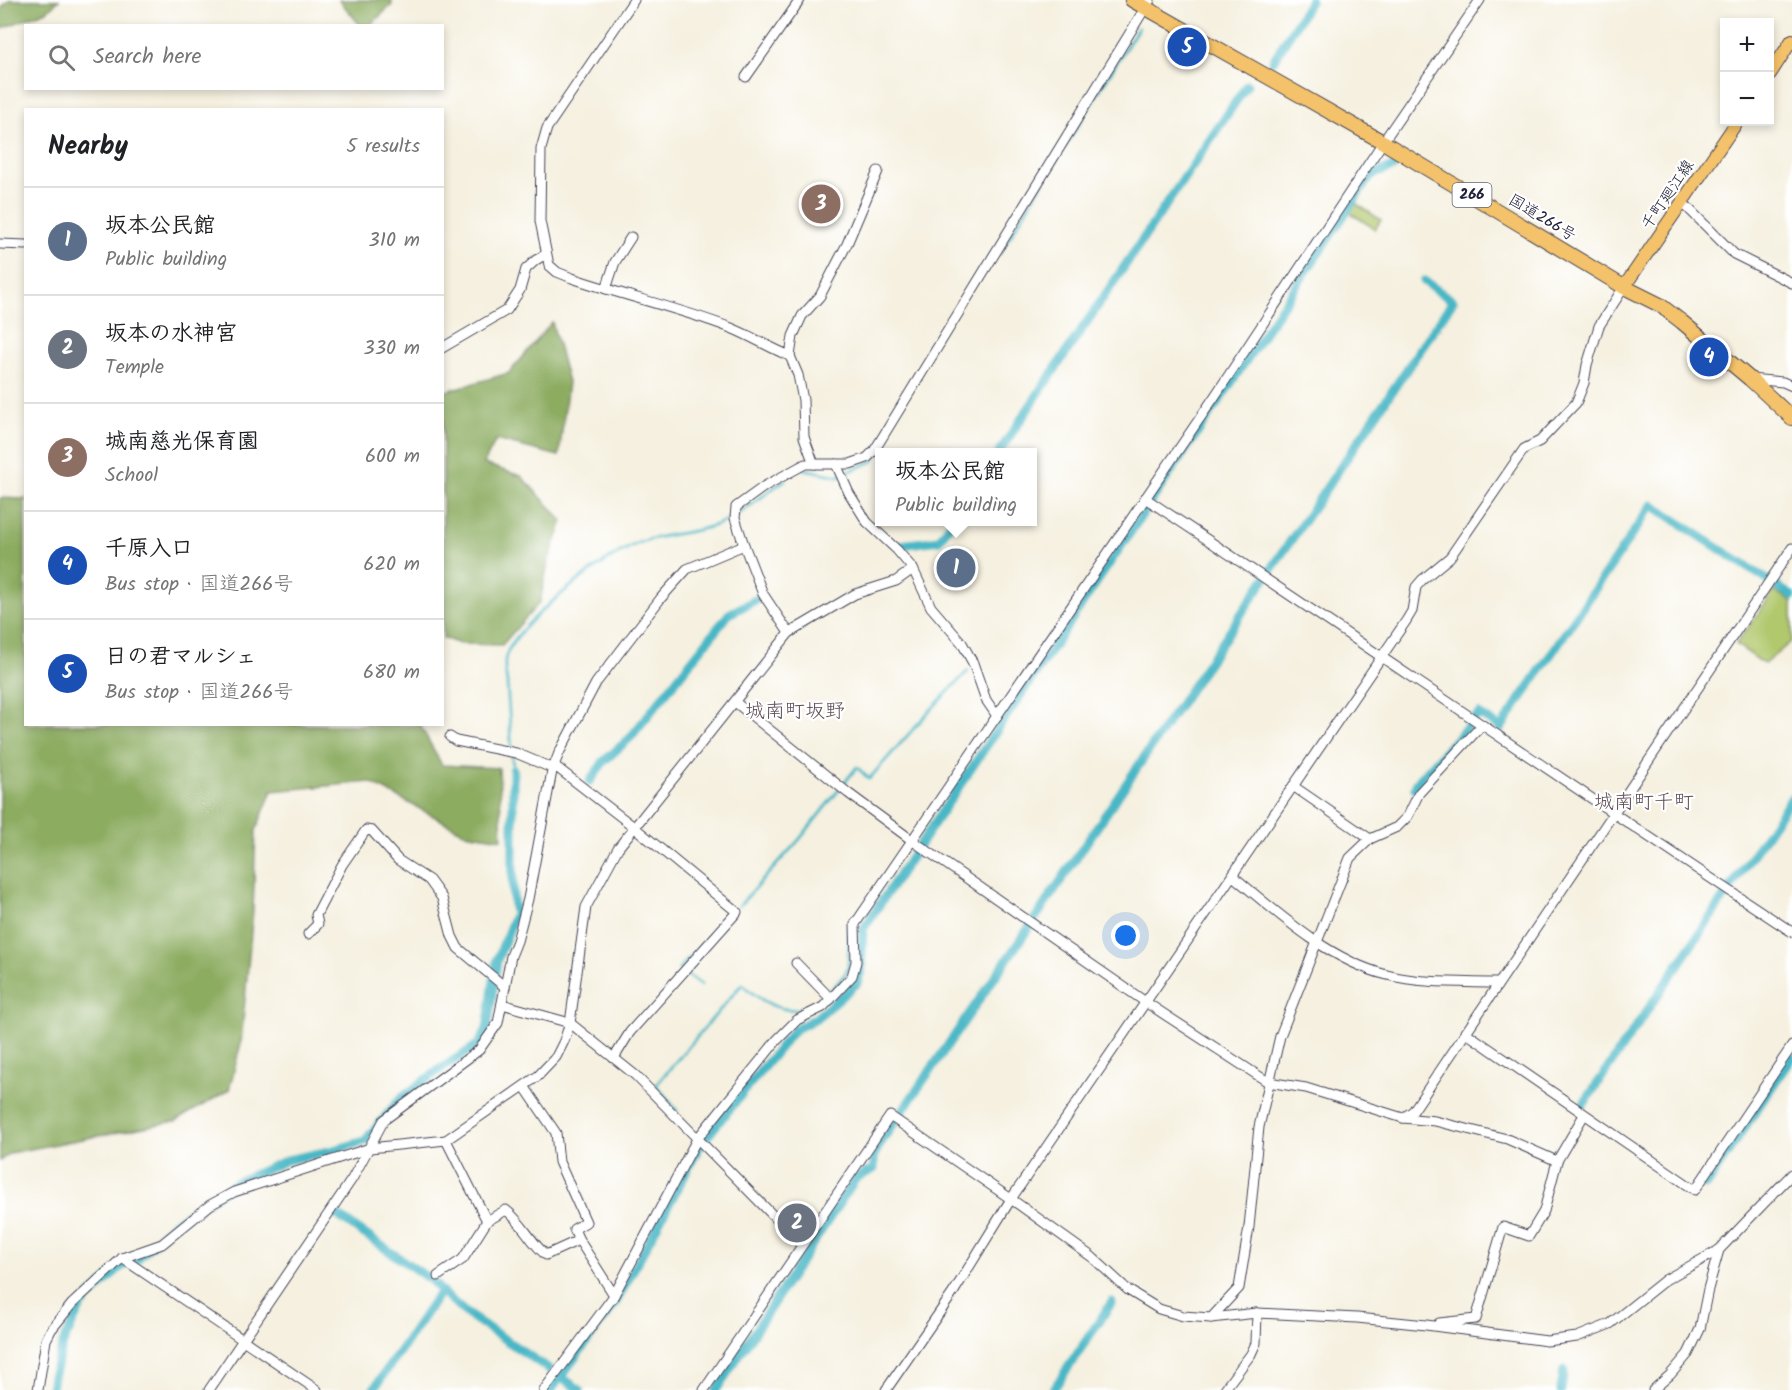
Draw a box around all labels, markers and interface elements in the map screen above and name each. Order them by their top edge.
map controls [1720,18,1774,126]
button: + [1720,18,1774,72]
search box [24,24,444,90]
pin: 5 [1168,24,1206,70]
text: Search here [93,40,201,75]
icon: search [45,41,78,74]
button: − [1720,72,1774,126]
text: Nearby [48,126,128,168]
text: 5 results [346,131,420,163]
street label: 千町廻江線 [1635,155,1701,235]
pin: 3 [802,182,840,226]
road number: 266 [1452,183,1492,207]
street label: 国道266号 [1503,188,1581,248]
text: 坂本公民館 [105,209,215,244]
text: 1 [64,225,71,257]
text: 310 m [368,225,420,257]
text: Public building [105,244,227,276]
text: 坂本の水神宮 [105,317,237,352]
text: 2 [62,333,73,365]
text: 330 m [363,333,420,365]
pin: 4 [1690,334,1728,380]
text: Temple [105,352,164,384]
text: 城南慈光保育園 [105,425,259,460]
text: 3 [62,441,73,473]
text: 600 m [365,441,420,473]
popup [875,448,1037,526]
text: 坂本公民館 [895,455,1005,490]
text: School [105,460,158,492]
text: Public building [895,490,1017,522]
text: 千原入口 [105,532,193,567]
pin: 1 [936,546,976,590]
text: 4 [62,549,73,581]
text: 620 m [363,549,420,581]
text: Bus stop · 国道266号 [105,569,293,601]
text: 日の君マルシェ [105,640,257,675]
text: 5 [62,657,73,689]
text: 680 m [363,657,420,689]
text: Bus stop · 国道266号 [105,677,293,709]
district label: 城南町坂野 [745,696,845,728]
district label: 城南町千町 [1594,787,1694,819]
your location [1111,921,1140,950]
pin: 2 [778,1200,816,1246]

